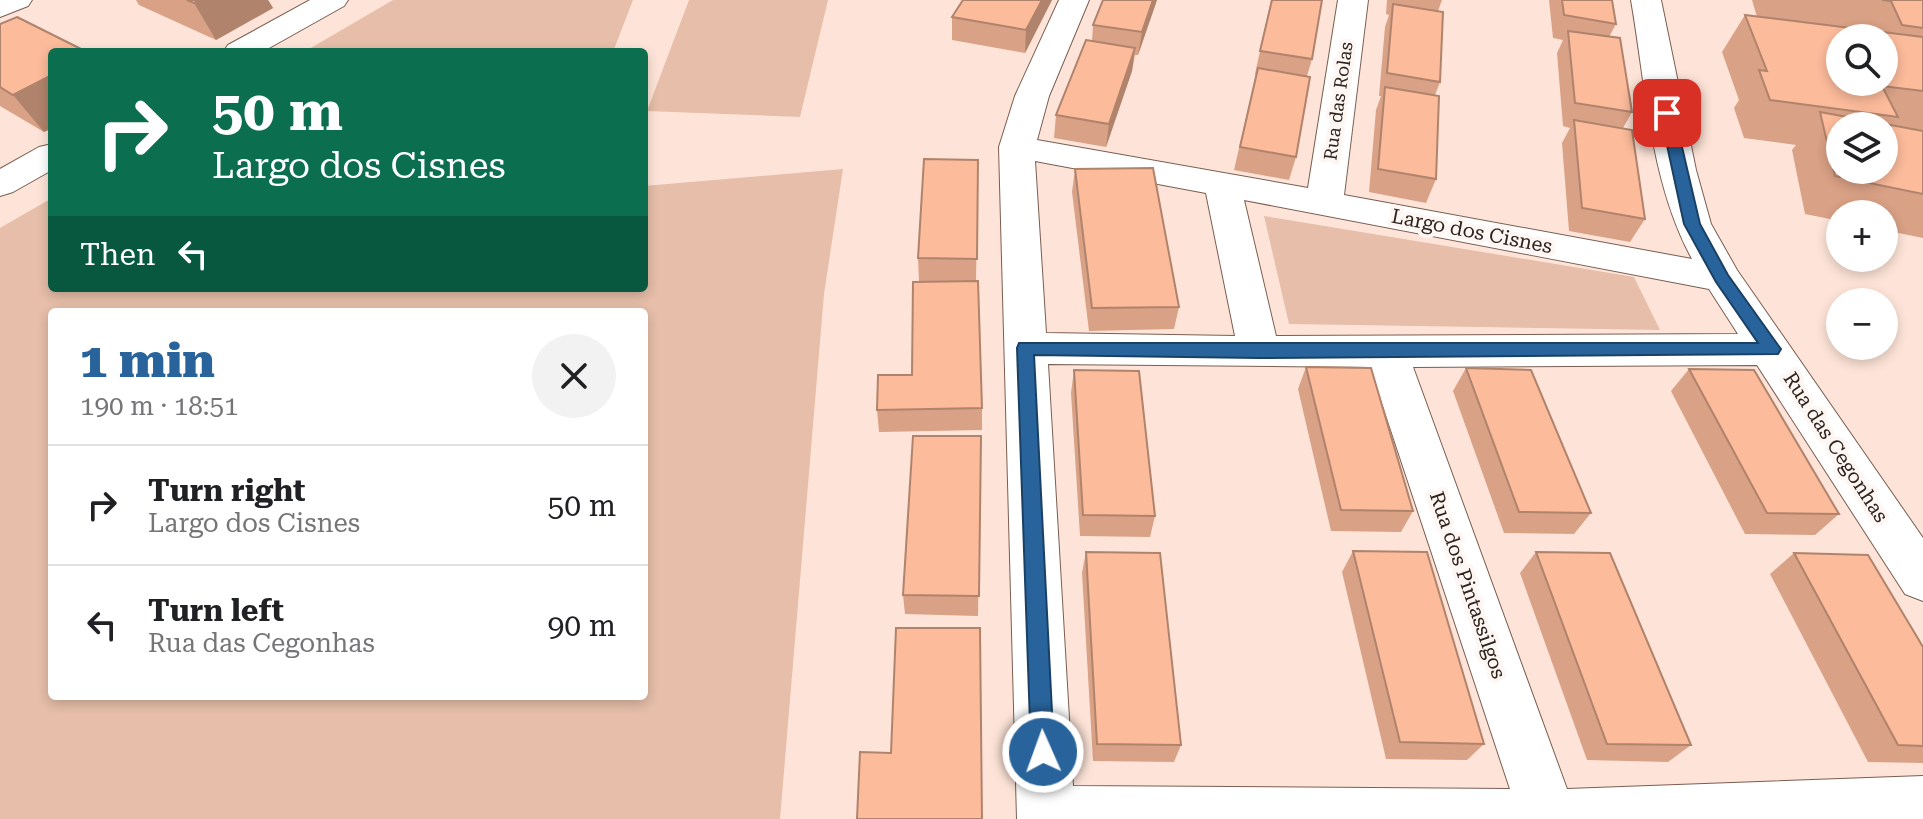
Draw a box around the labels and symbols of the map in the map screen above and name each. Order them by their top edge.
street label: Rua das Rolas [1319,40,1357,162]
pin [1633,79,1701,147]
street label: Largo dos Cisnes [1390,204,1554,258]
street label: Rua das Cegonhas [1778,367,1894,527]
street label: Rua dos Pintassilgos [1425,488,1511,682]
position arrow [1001,710,1085,794]

